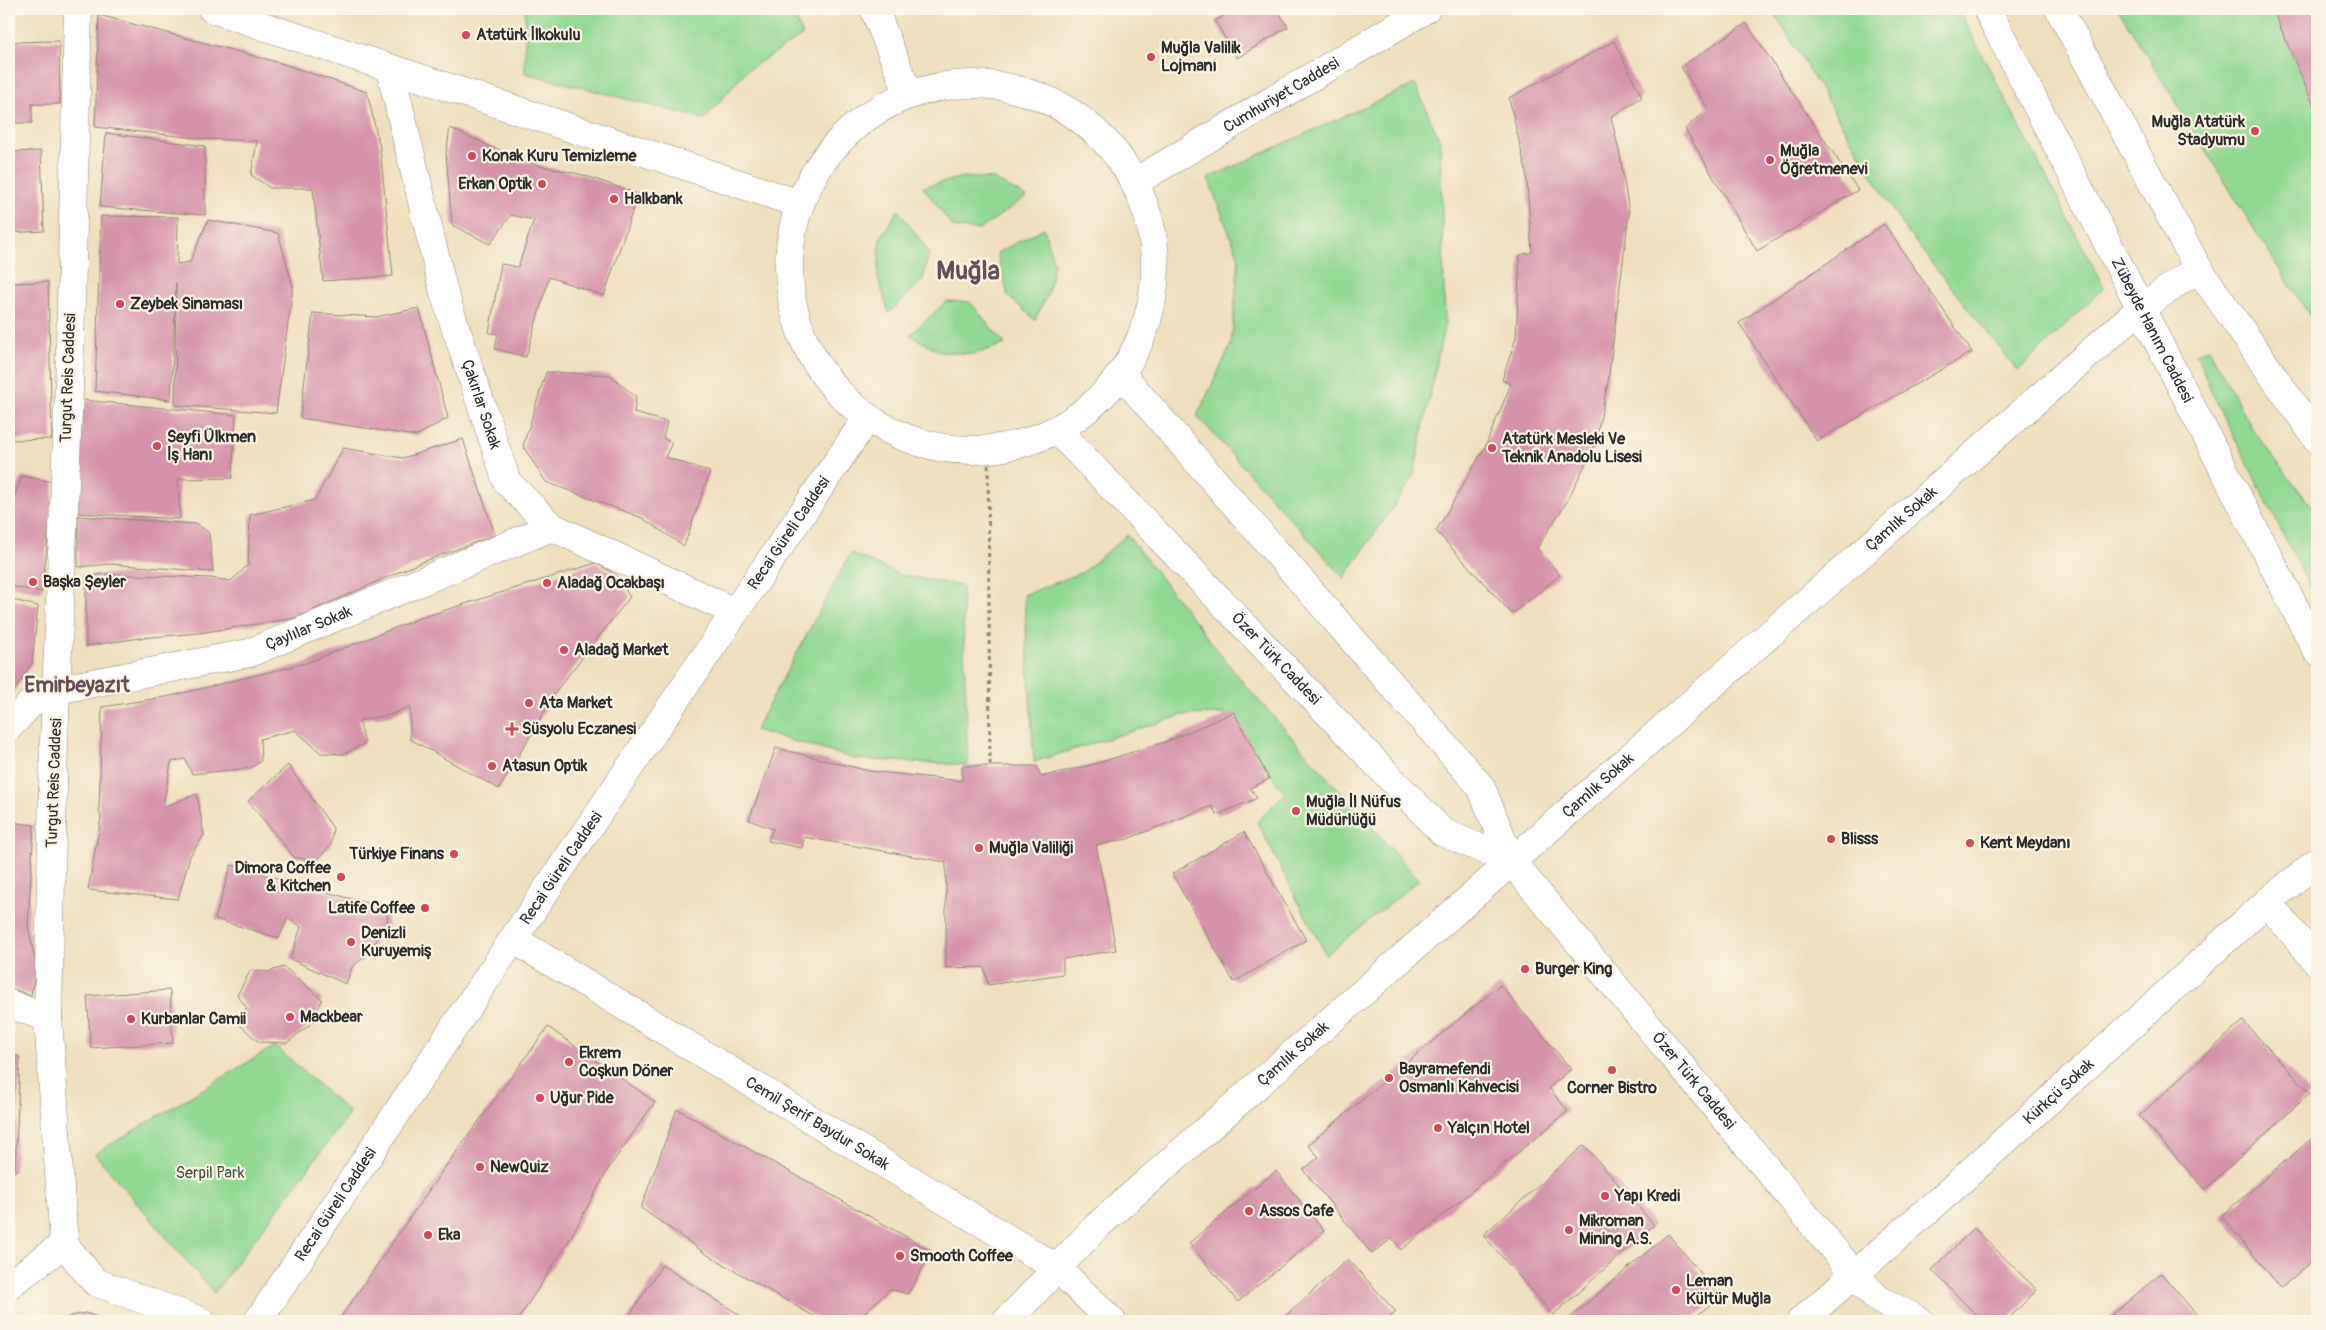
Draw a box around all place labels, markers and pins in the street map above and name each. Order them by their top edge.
place label: Atatürk İlkokulu [476,25,581,45]
marker: Atatürk İlkokulu [460,29,472,41]
place label: Muğla Valilik Lojmanı [1161,38,1241,76]
marker: Muğla Valilik Lojmanı [1145,51,1157,63]
place label: Muğla Atatürk Stadyumu [2151,112,2245,150]
marker: Muğla Atatürk Stadyumu [2249,125,2261,137]
place label: Muğla Öğretmenevi [1780,141,1868,179]
place label: Konak Kuru Temizleme [482,146,637,166]
marker: Konak Kuru Temizleme [466,150,478,162]
marker: Muğla Öğretmenevi [1764,154,1776,166]
place label: Erkan Optik [458,174,532,194]
marker: Erkan Optik [536,178,548,190]
place label: Halkbank [624,189,683,209]
marker: Halkbank [608,193,620,205]
place label: Zeybek Sinaması [130,294,243,314]
marker: Zeybek Sinaması [114,298,126,310]
place label: Seyfi Ülkmen İş Hanı [167,427,256,465]
place label: Atatürk Mesleki Ve Teknik Anadolu Lisesi [1501,429,1642,467]
marker: Seyfi Ülkmen İş Hanı [151,440,163,452]
marker: Atatürk Mesleki Ve Teknik Anadolu Lisesi [1486,442,1498,454]
place label: Başka Şeyler [43,572,126,592]
place label: Aladağ Ocakbaşı [557,573,665,593]
marker: Başka Şeyler [27,576,39,588]
marker: Aladağ Ocakbaşı [541,577,553,589]
place label: Aladağ Market [574,640,669,660]
marker: Aladağ Market [558,644,570,656]
place label: Ata Market [539,693,613,713]
marker: Ata Market [523,697,535,709]
place label: Süsyolu Eczanesi [522,719,636,739]
marker: Süsyolu Eczanesi [506,723,518,735]
place label: Atasun Optik [502,756,588,776]
marker: Atasun Optik [486,760,498,772]
place label: Muğla İl Nüfus Müdürlüğü [1306,792,1401,830]
marker: Muğla İl Nüfus Müdürlüğü [1290,805,1302,817]
place label: Blisss [1841,829,1879,849]
marker: Blisss [1825,833,1837,845]
place label: Kent Meydanı [1980,833,2070,853]
marker: Kent Meydanı [1964,837,1976,849]
place label: Muğla Valiliği [989,838,1073,858]
marker: Muğla Valiliği [973,842,985,854]
place label: Türkiye Finans [348,844,445,864]
marker: Türkiye Finans [448,848,460,860]
place label: Dimora Coffee & Kitchen [234,858,332,896]
marker: Dimora Coffee & Kitchen [335,871,347,883]
place label: Latife Coffee [328,898,416,918]
marker: Latife Coffee [419,902,431,914]
place label: Denizli Kuruyemiş [361,923,432,961]
marker: Denizli Kuruyemiş [345,936,357,948]
place label: Burger King [1535,959,1612,979]
marker: Burger King [1519,963,1531,975]
place label: Mackbear [300,1007,363,1027]
place label: Kurbanlar Camii [141,1009,246,1029]
marker: Mackbear [284,1011,296,1023]
marker: Kurbanlar Camii [125,1013,137,1025]
place label: Ekrem Coşkun Döner [579,1043,674,1081]
marker: Ekrem Coşkun Döner [563,1056,575,1068]
place label: Bayramefendi Osmanlı Kahvecisi [1399,1059,1519,1097]
marker: Corner Bistro [1606,1064,1618,1076]
marker: Bayramefendi Osmanlı Kahvecisi [1383,1072,1395,1084]
place label: Corner Bistro [1567,1078,1657,1098]
place label: Uğur Pide [550,1088,615,1108]
marker: Uğur Pide [534,1092,546,1104]
place label: Yalçın Hotel [1447,1118,1530,1138]
marker: Yalçın Hotel [1432,1122,1444,1134]
place label: NewQuiz [490,1157,549,1177]
marker: NewQuiz [474,1161,486,1173]
place label: Yapı Kredi [1614,1186,1680,1206]
marker: Yapı Kredi [1599,1190,1611,1202]
place label: Assos Cafe [1259,1201,1335,1221]
marker: Assos Cafe [1243,1205,1255,1217]
place label: Mikroman Mining A.S. [1579,1211,1652,1249]
marker: Mikroman Mining A.S. [1563,1224,1575,1236]
place label: Eka [438,1225,461,1245]
marker: Eka [422,1229,434,1241]
place label: Smooth Coffee [910,1246,1014,1266]
marker: Smooth Coffee [894,1250,906,1262]
place label: Leman Kültür Muğla [1686,1271,1771,1309]
marker: Leman Kültür Muğla [1670,1284,1682,1296]

